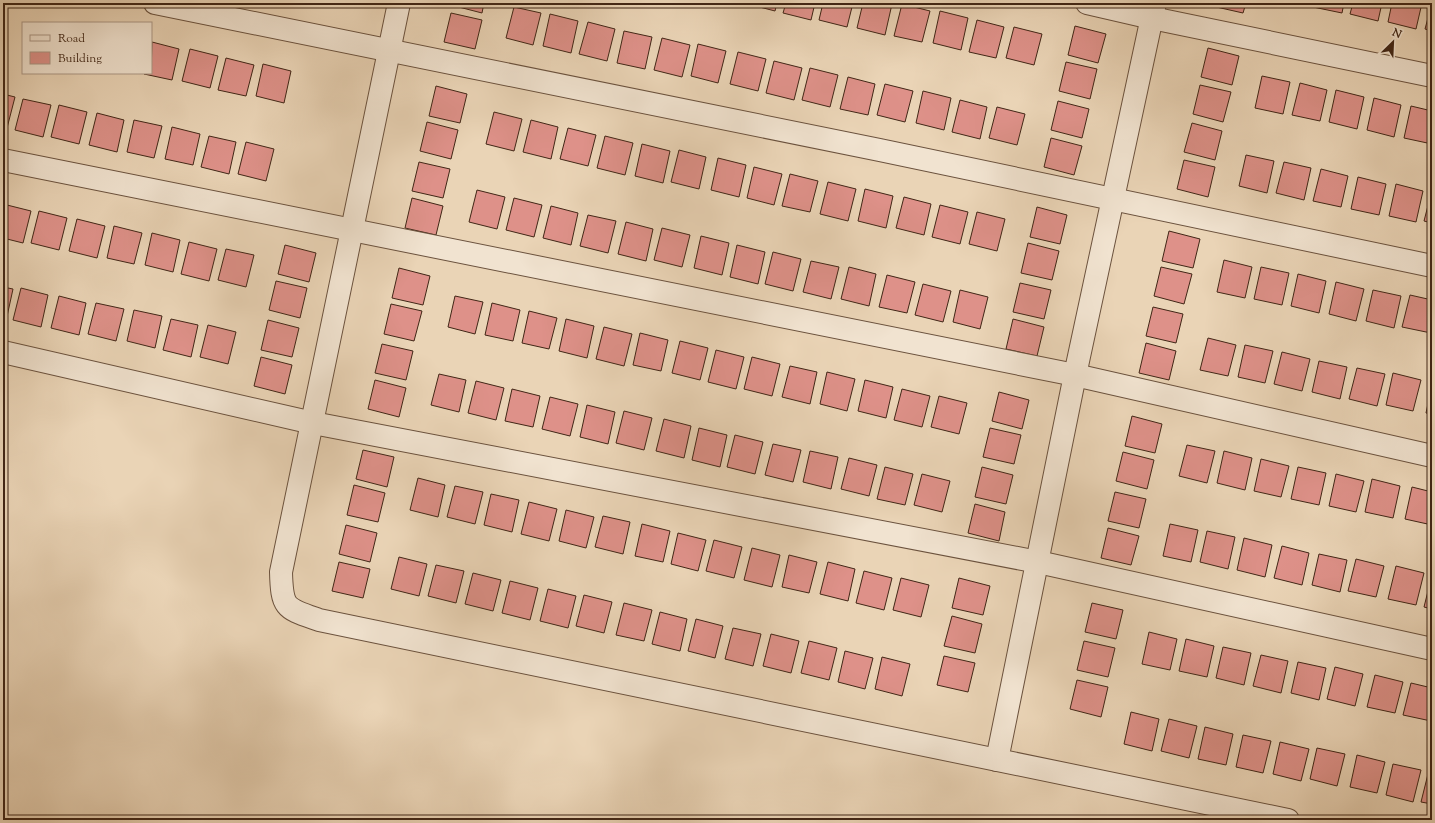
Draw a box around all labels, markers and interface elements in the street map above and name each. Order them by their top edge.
legend [22,22,152,74]
north arrow [1373,22,1413,62]
text: N [1388,24,1404,43]
text: Road [58,30,85,48]
text: Building [58,50,102,68]

